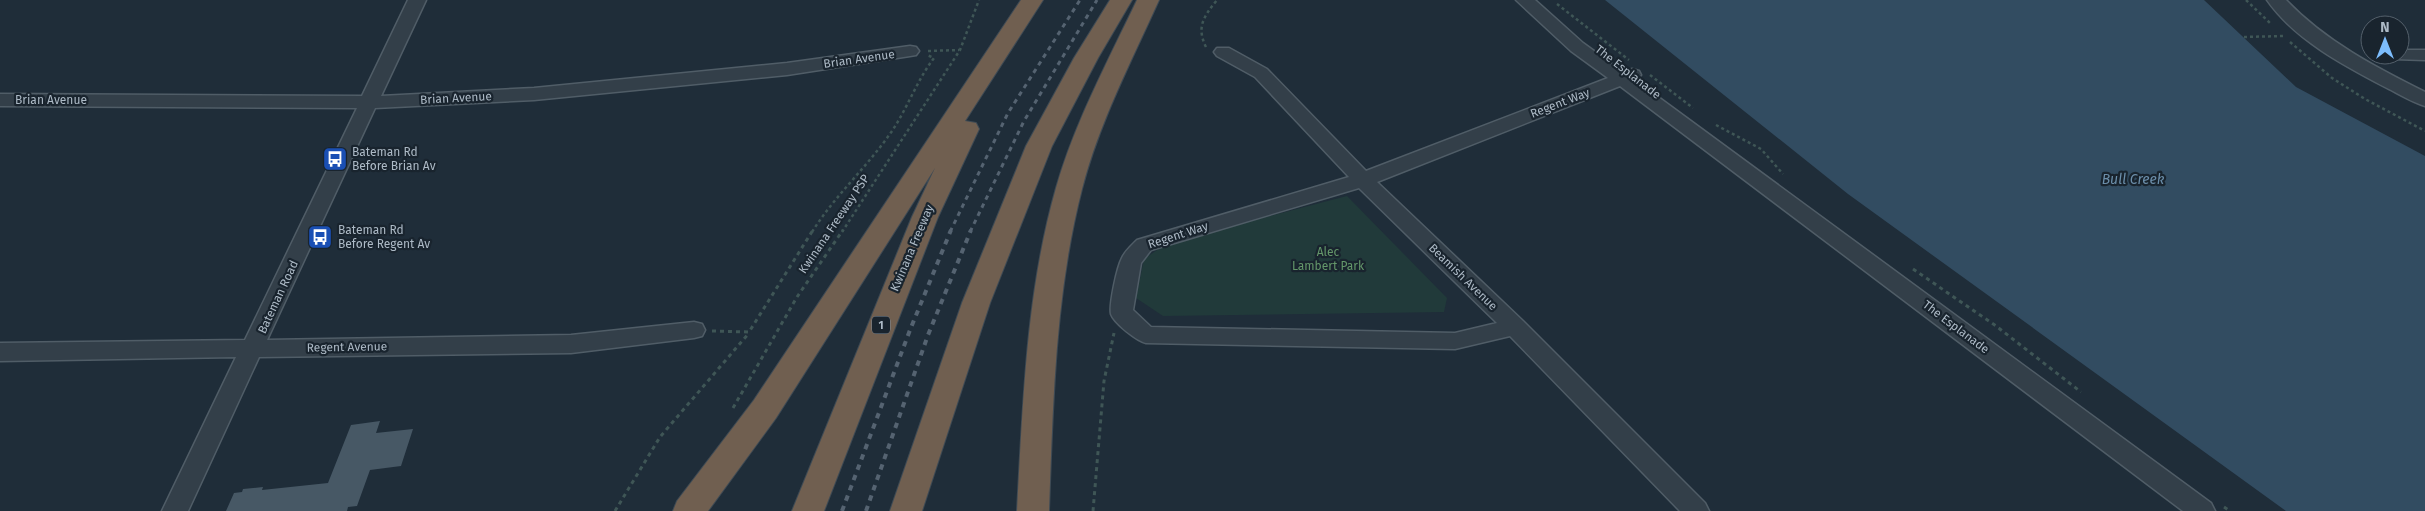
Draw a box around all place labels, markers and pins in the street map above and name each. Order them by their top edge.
place label: Bateman Rd Before Brian Av [352,145,436,173]
bus stop icon: Bateman Rd Before Brian Av [322,146,348,172]
place label: Bateman Rd Before Regent Av [338,223,430,251]
bus stop icon: Bateman Rd Before Regent Av [307,224,333,250]

